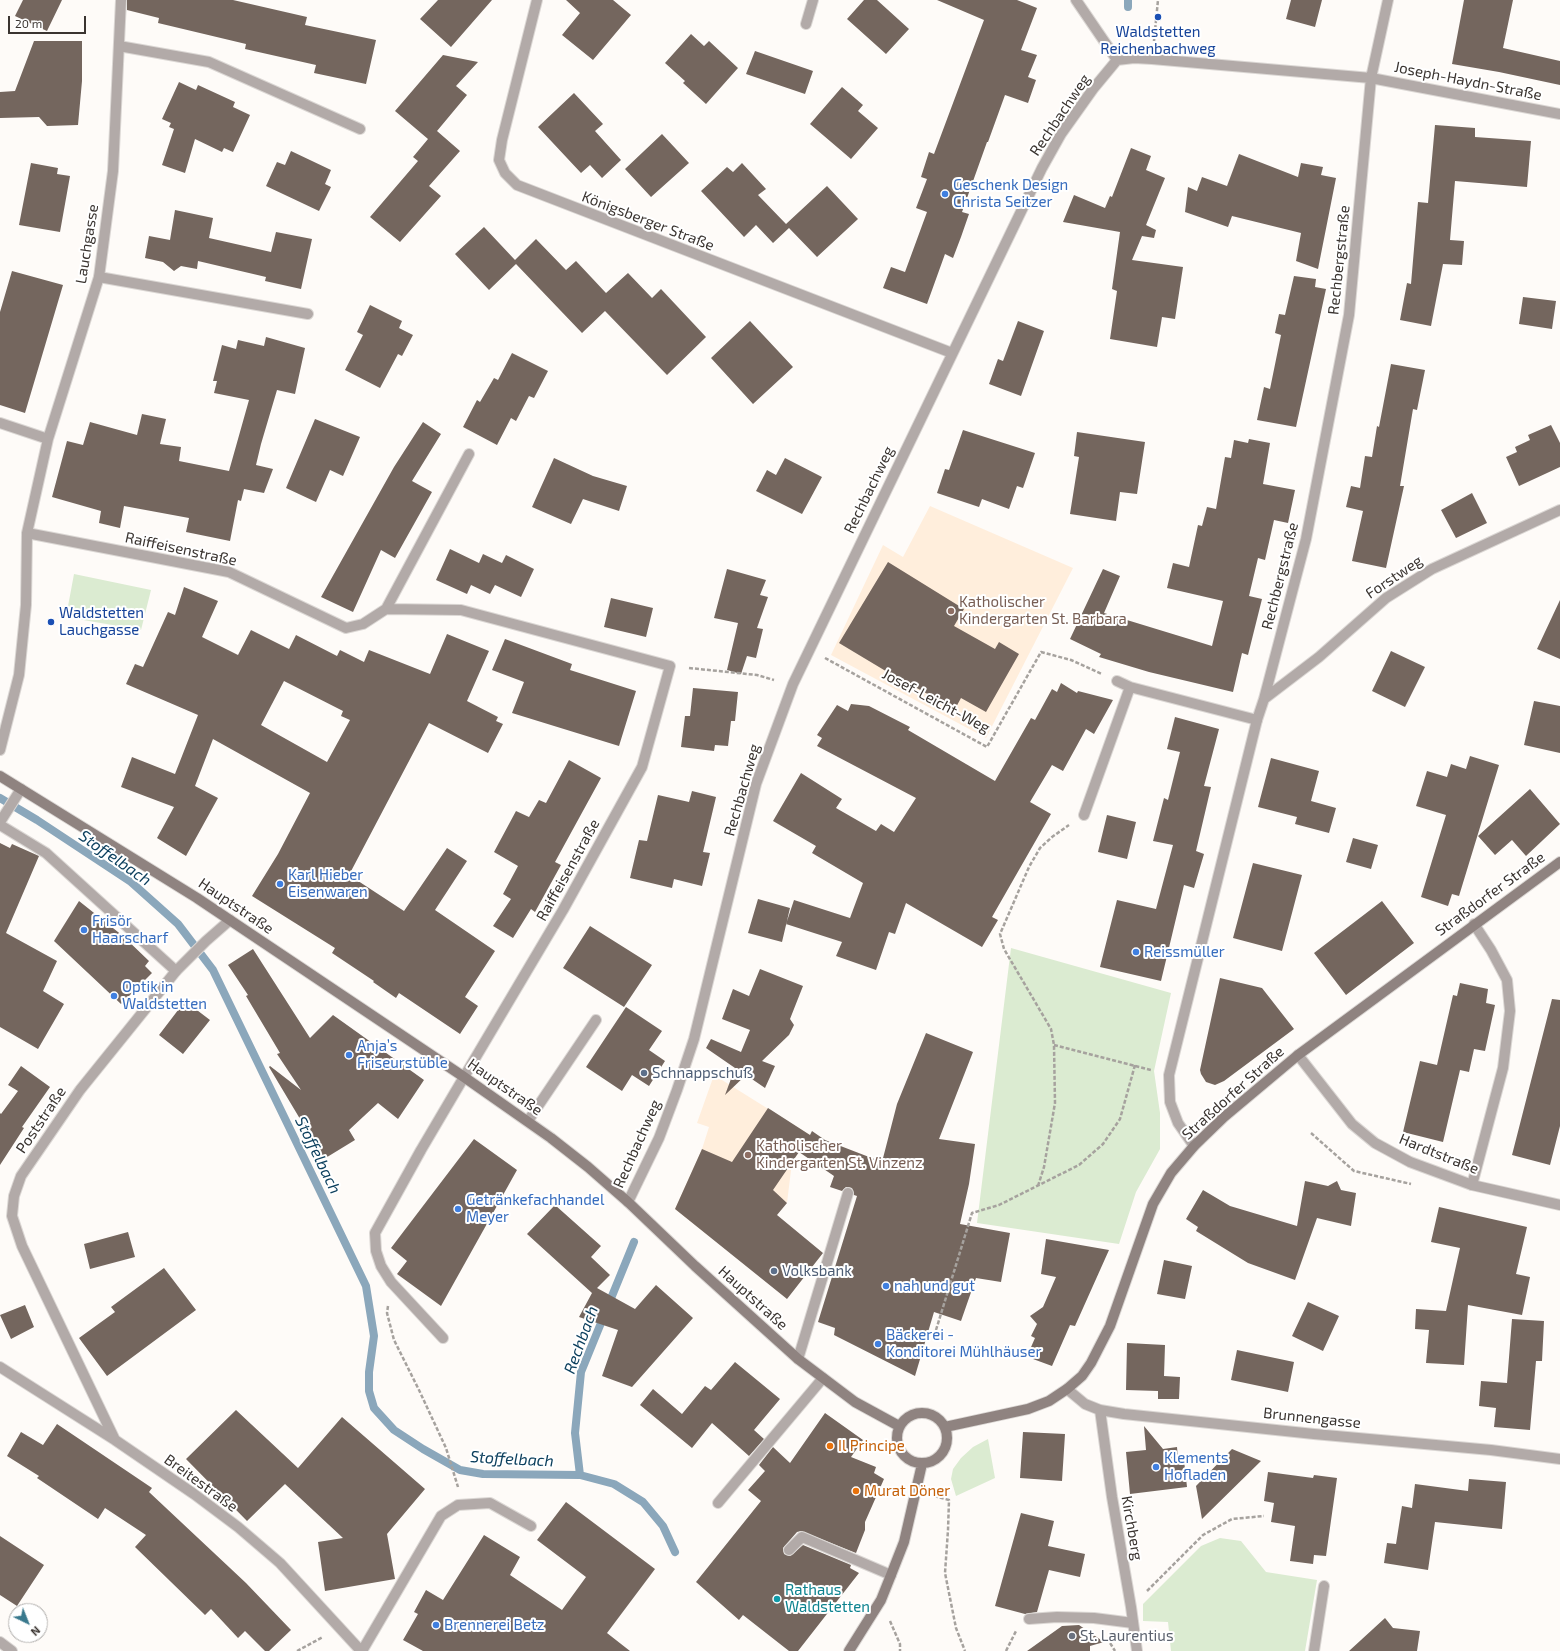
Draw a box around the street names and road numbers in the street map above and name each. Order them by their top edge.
street label: Joseph-Haydn-Straße [1393,58,1543,104]
street label: Rechbachweg [1026,71,1094,159]
street label: Königsberger Straße [579,187,717,255]
street label: Lauchgasse [72,203,102,285]
street label: Rechbergstraße [1324,204,1354,316]
street label: Rechbachweg [840,443,898,537]
street label: Rechbergstraße [1258,520,1302,632]
street label: Raiffeisenstraße [124,528,238,570]
street label: Forstweg [1362,552,1426,602]
street label: Josef-Leicht-Weg [879,665,993,737]
street label: Rechbachweg [720,742,764,838]
street label: Raiffeisenstraße [533,816,603,924]
street label: Straßdorfer Straße [1432,848,1548,940]
street label: Hauptstraße [195,874,277,938]
street label: Straßdorfer Straße [1178,1042,1288,1144]
street label: Hauptstraße [464,1055,546,1119]
street label: Poststraße [12,1083,70,1157]
street label: Rechbachweg [609,1097,665,1191]
street label: Hardtstraße [1397,1130,1481,1178]
street label: Hauptstraße [715,1262,791,1334]
street label: Brunnengasse [1262,1404,1362,1432]
street label: Breitestraße [161,1450,241,1516]
street label: Kirchberg [1117,1494,1147,1562]

